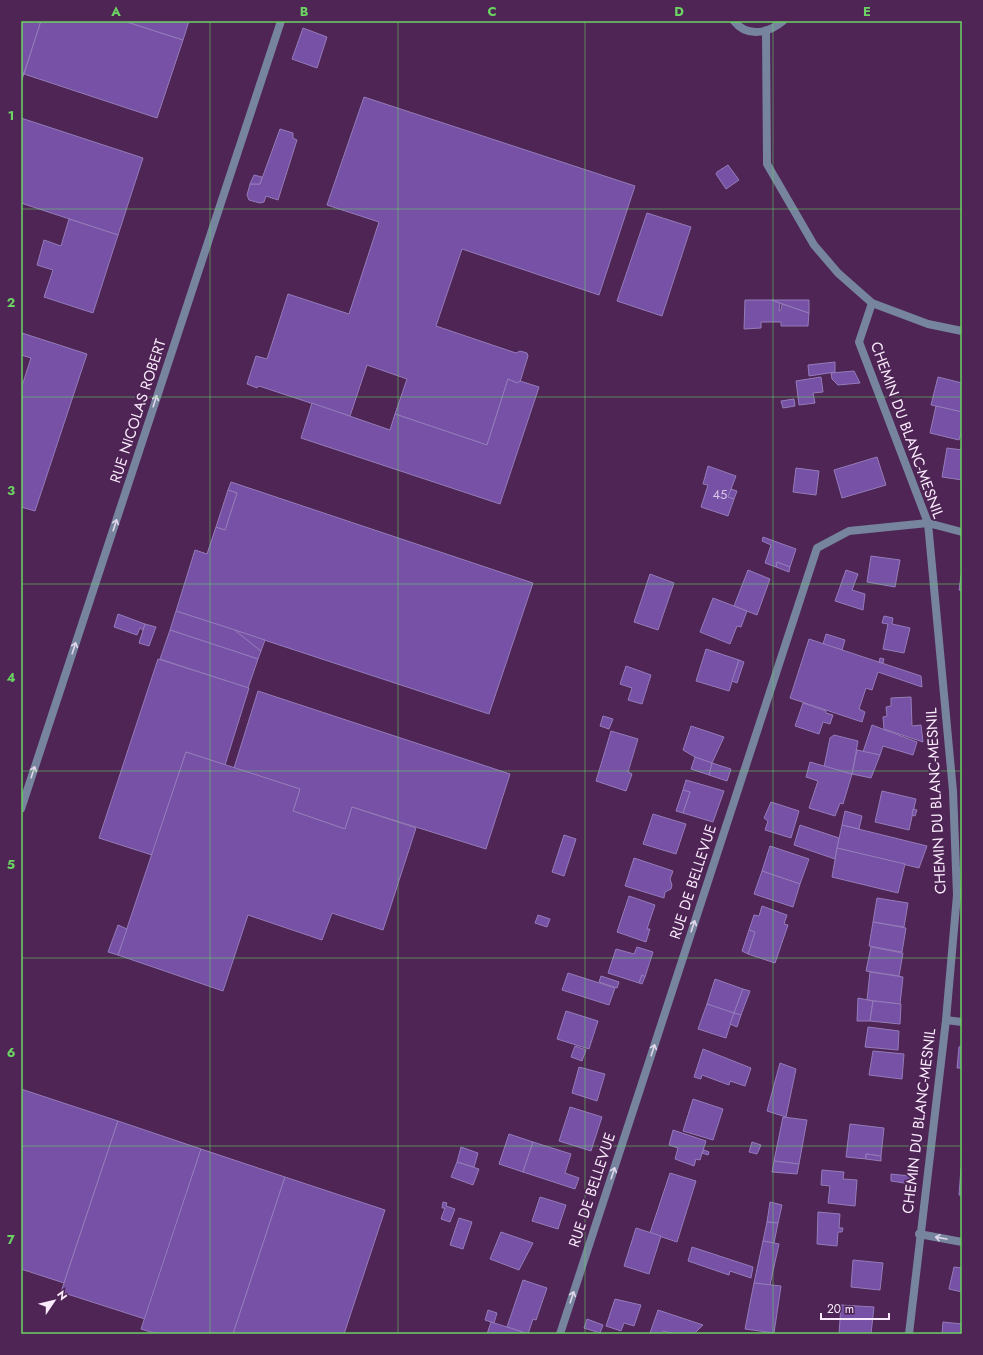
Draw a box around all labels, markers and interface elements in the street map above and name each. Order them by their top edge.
text: A [110,2,121,21]
text: B [300,2,309,21]
text: C [487,2,497,21]
text: D [674,2,684,21]
text: E [863,2,871,21]
text: 1 [8,106,14,125]
text: 2 [7,293,15,312]
street label: RUE NICOLAS ROBERT [104,336,172,486]
street label: CHEMIN DU BLANC-MESNIL [865,339,949,522]
one-way arrow [152,396,160,408]
text: 3 [7,481,15,500]
house number: 45 [713,485,727,504]
one-way arrow [111,519,119,531]
one-way arrow [71,642,78,655]
text: 4 [6,668,16,687]
street label: CHEMIN DU BLANC-MESNIL [920,707,952,895]
one-way arrow [30,765,37,778]
street label: RUE DE BELLEVUE [664,822,722,942]
text: 5 [7,855,15,874]
one-way arrow [690,920,697,933]
street label: CHEMIN DU BLANC-MESNIL [897,1027,941,1215]
text: 6 [7,1043,16,1062]
one-way arrow [650,1043,657,1056]
street label: RUE DE BELLEVUE [563,1130,621,1250]
one-way arrow [609,1168,617,1180]
text: 7 [7,1230,15,1249]
one-way arrow [935,1234,948,1242]
north arrow [34,1281,74,1321]
text: N [53,1287,71,1303]
one-way arrow [569,1291,576,1304]
scale bar [821,1295,889,1321]
text: 20 m [827,1300,854,1318]

